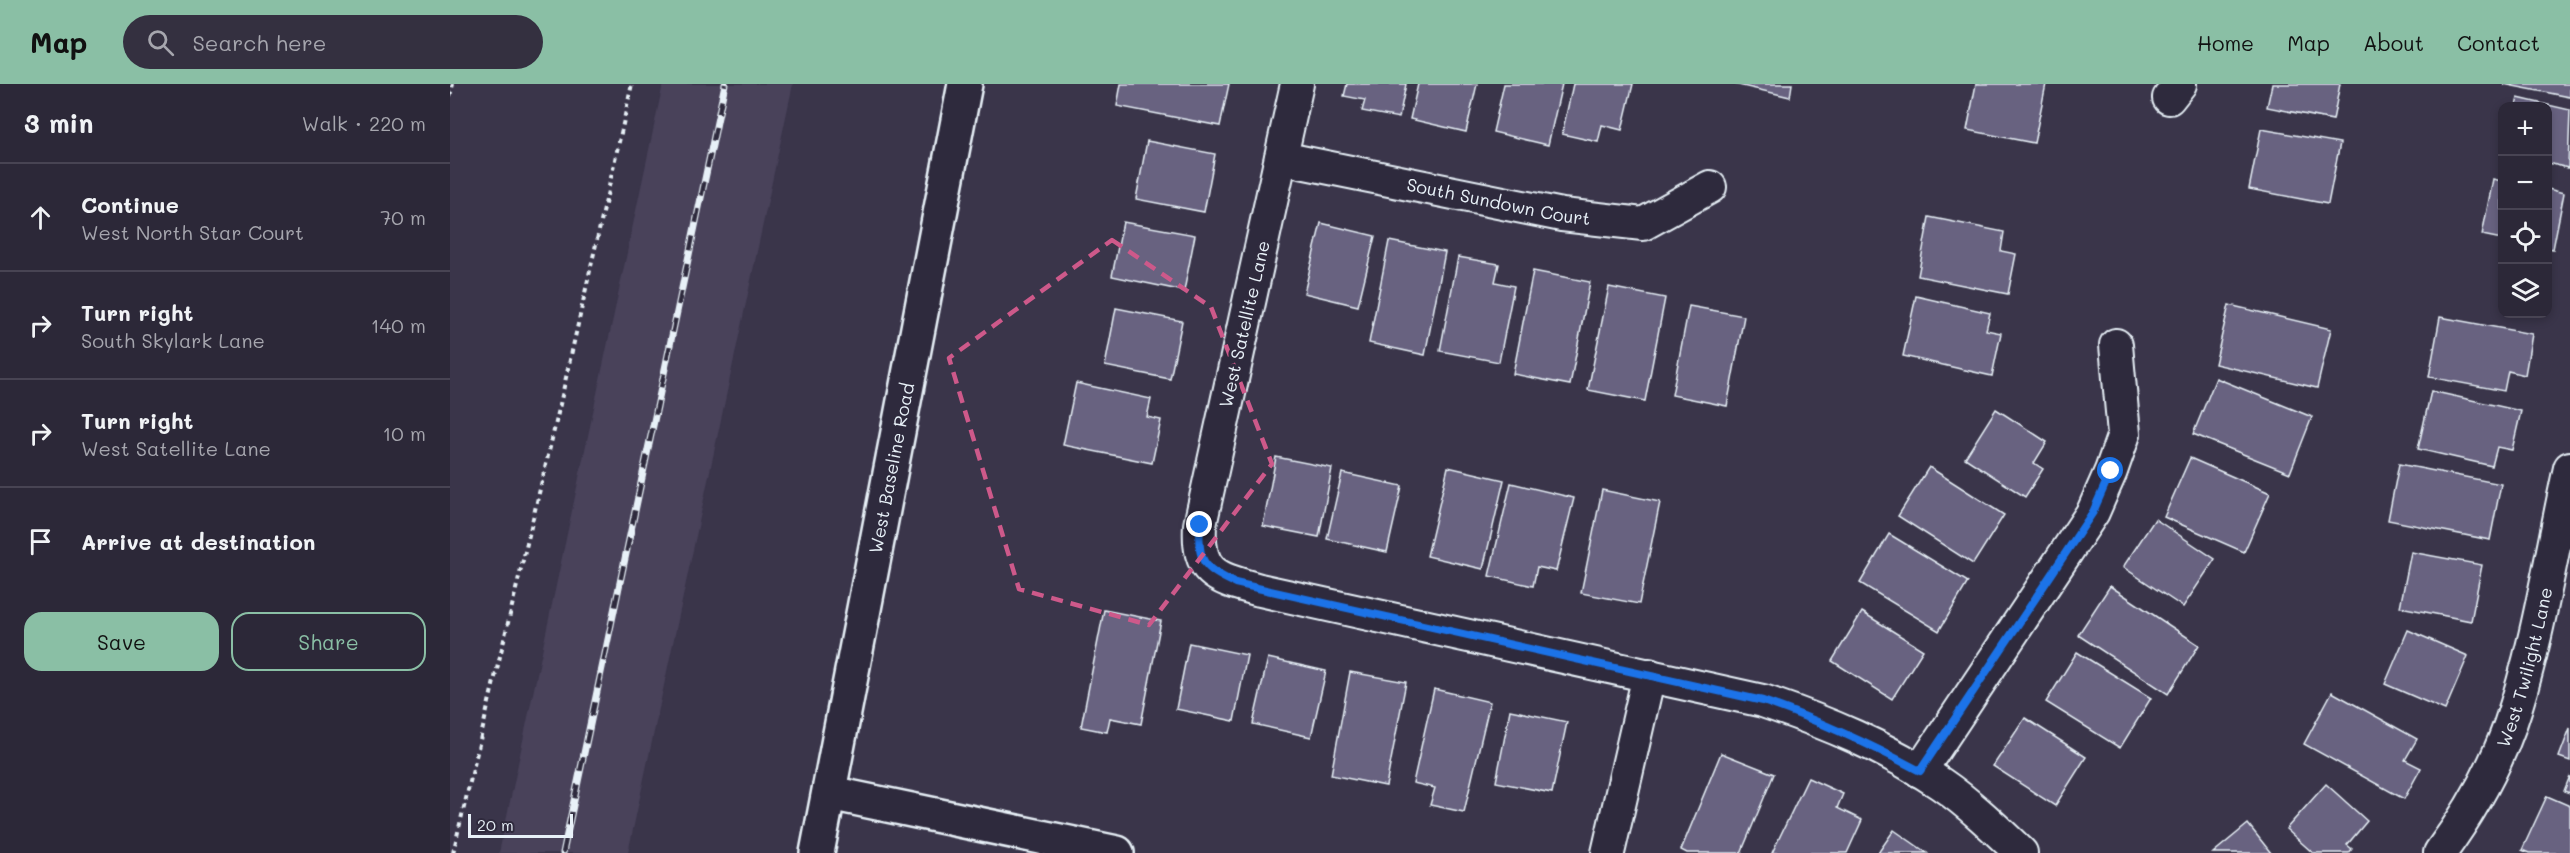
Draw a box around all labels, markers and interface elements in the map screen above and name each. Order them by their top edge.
search box [123,15,543,69]
text: Map [30,24,87,60]
icon: search [144,26,177,59]
text: Search here [192,28,326,57]
text: Home [2197,29,2254,56]
text: Map [2287,29,2330,56]
text: About [2363,29,2424,56]
text: Contact [2457,29,2540,56]
map controls [2498,102,2552,318]
button: + [2498,102,2552,156]
text: 3 min [24,106,93,140]
text: Walk · 220 m [302,110,426,136]
button: − [2498,156,2552,210]
street label: South Sundown Court [1405,172,1592,230]
text: Continue [81,190,179,219]
icon: ahead [24,201,57,234]
text: 70 m [380,204,426,230]
button: locate [2498,210,2552,264]
text: West North Star Court [81,219,304,245]
street label: West Satellite Lane [1213,238,1275,410]
button: layers [2498,264,2552,318]
text: Turn right [81,298,193,327]
icon: right [24,309,57,342]
text: 140 m [371,312,426,338]
text: South Skylark Lane [81,327,265,353]
street label: West Baseline Road [863,381,919,556]
text: Turn right [81,406,193,435]
icon: right [24,417,57,450]
text: 10 m [382,420,426,446]
text: West Satellite Lane [81,435,271,461]
route start [2097,457,2123,483]
route end [1186,511,1212,537]
icon: arrive [24,525,57,558]
text: Arrive at destination [81,527,316,556]
street label: West Twilight Lane [2491,585,2557,751]
button: Save [24,612,219,671]
button: Share [231,612,426,671]
scale bar [468,811,573,838]
text: 20 m [477,814,514,835]

